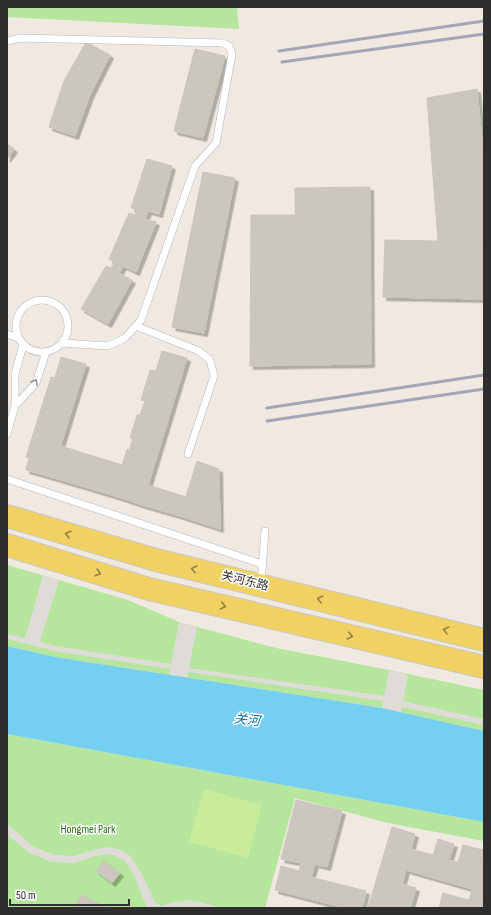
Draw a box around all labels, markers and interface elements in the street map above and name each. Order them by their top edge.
one-way arrow [30,378,38,386]
one-way arrow [65,530,72,539]
one-way arrow [190,565,197,573]
one-way arrow [94,568,101,577]
street label: 关河东路 [220,568,270,594]
one-way arrow [317,596,323,604]
one-way arrow [220,601,227,610]
one-way arrow [443,627,449,635]
one-way arrow [347,631,353,639]
water label: 关河 [233,710,264,730]
park label: Hongmei Park [60,822,116,837]
scale bar [10,881,129,907]
text: 50 m [16,888,36,903]

